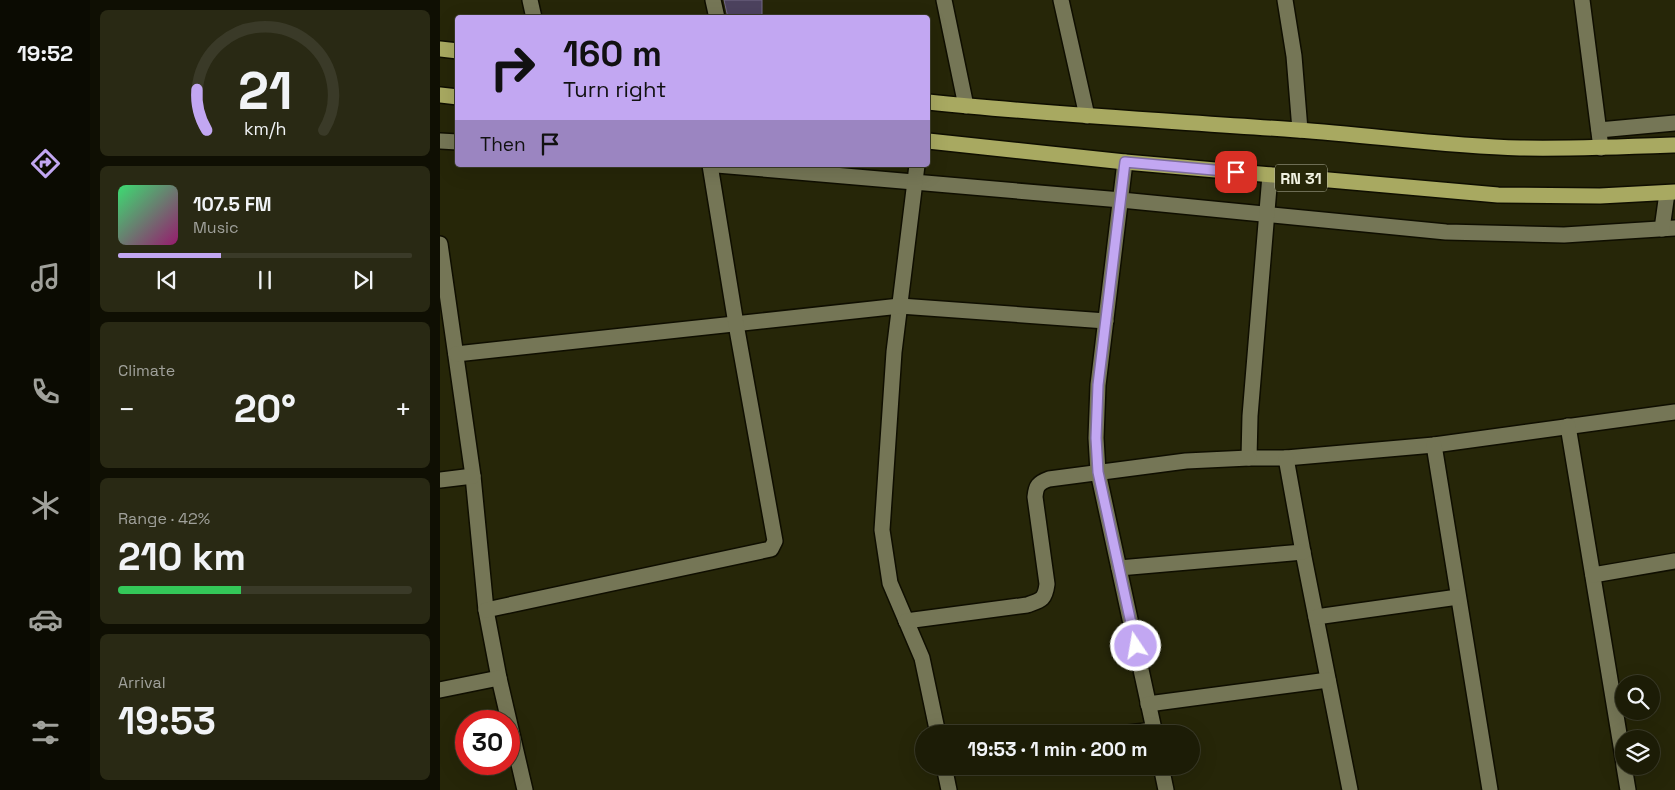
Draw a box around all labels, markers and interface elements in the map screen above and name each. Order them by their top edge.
text: 160 m [563,32,662,76]
icon: right [480,35,545,100]
text: 19:52 [17,39,73,67]
text: 21 [238,58,292,124]
text: Turn right [563,75,666,103]
text: km/h [244,117,286,140]
icon: arrive [536,130,564,158]
text: Then [480,132,526,157]
icon: directions [28,146,63,181]
pin [1215,151,1257,193]
icon: arrive [1222,158,1250,186]
road number: RN 31 [1275,164,1327,192]
text: 107.5 FM [193,192,272,217]
text: Music [193,217,239,238]
icon: music [28,260,63,295]
icon: previous [153,266,181,294]
icon: pause [251,266,279,294]
icon: next [349,266,377,294]
text: Climate [118,360,175,381]
icon: phone [28,374,63,409]
text: 20° [234,385,296,433]
text: − [118,391,135,427]
text: + [395,391,412,427]
icon: climate [28,488,63,523]
text: Range · 42% [118,508,210,529]
text: 210 km [118,533,246,581]
icon: car [28,602,63,637]
position arrow [1109,619,1161,671]
text: Arrival [118,672,166,693]
map controls [1615,675,1660,775]
button: search [1615,675,1660,720]
text: 19:53 [118,697,216,745]
speed limit sign: 30 [455,710,520,775]
icon: filters [28,715,63,750]
button: layers [1615,730,1660,775]
text: 19:53 · 1 min · 200 m [968,737,1147,762]

